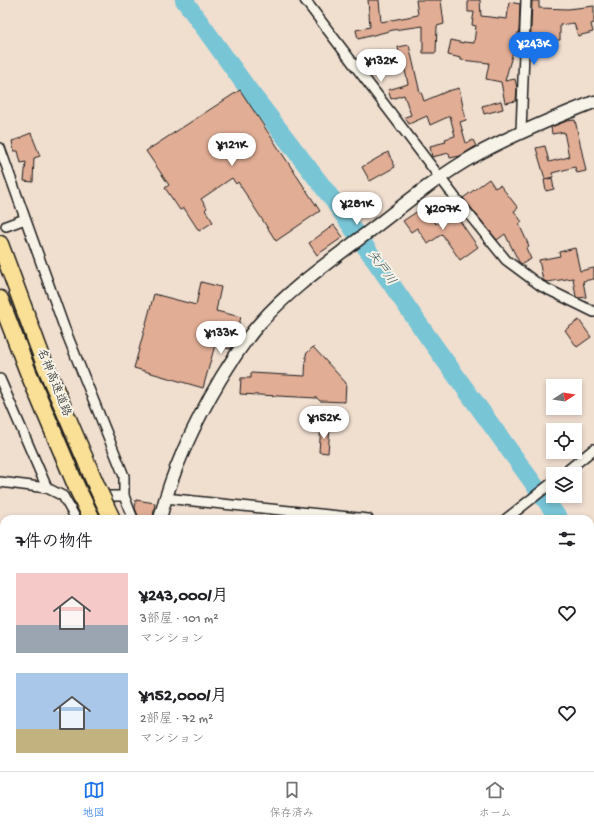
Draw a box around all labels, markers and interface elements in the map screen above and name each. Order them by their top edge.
pin: ¥243K [506,32,562,66]
text: ¥243K [518,37,550,52]
pin: ¥132K [353,49,409,83]
text: ¥132K [365,54,397,69]
pin: ¥121K [204,133,260,167]
text: ¥121K [217,138,247,153]
pin: ¥281K [329,192,385,226]
text: ¥281K [341,197,373,212]
pin: ¥207K [415,197,471,231]
text: ¥207K [426,202,460,217]
water label: 矢戸川 [364,247,399,288]
pin: ¥133K [193,321,249,355]
text: ¥133K [205,326,237,341]
street label: 名神高速道路 [33,347,74,419]
north arrow [546,379,582,415]
map controls [546,379,582,503]
pin: ¥152K [296,406,352,440]
text: ¥152K [308,411,340,426]
button: locate [546,423,582,459]
button: layers [546,467,582,503]
icon: filters [556,528,578,550]
text: 7件の物件 [16,533,93,553]
text: ¥243,000/月 [140,587,228,607]
icon: home [48,589,96,637]
icon: heart [556,602,578,624]
text: 3部屋 · 101 m² [140,612,218,627]
text: マンション [140,632,204,647]
text: ¥152,000/月 [140,687,227,707]
icon: home [48,689,96,737]
icon: heart [556,702,578,724]
text: 2部屋 · 72 m² [140,712,213,727]
text: マンション [140,732,204,747]
tab: 地図 [83,779,105,820]
tab: 保存済み [270,779,314,820]
tab: ホーム [479,779,511,820]

